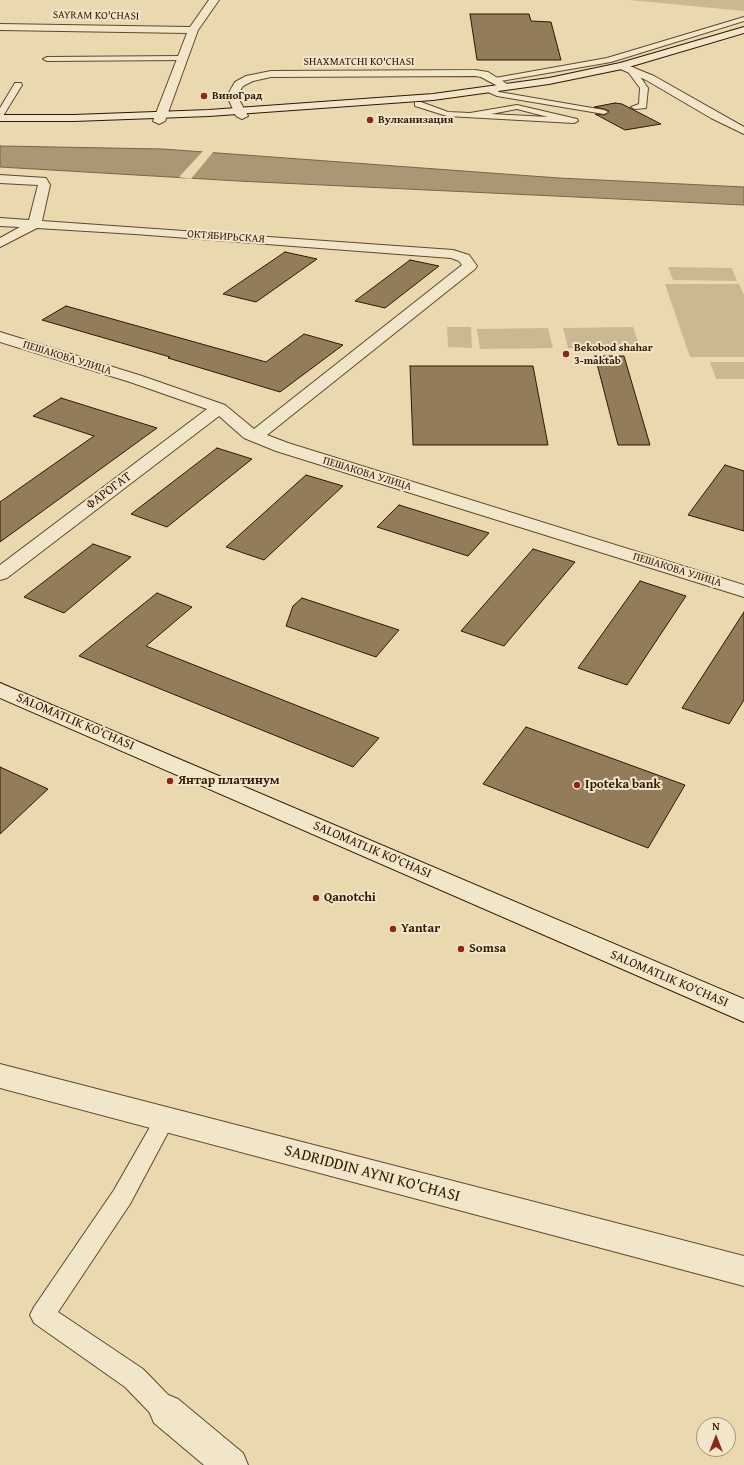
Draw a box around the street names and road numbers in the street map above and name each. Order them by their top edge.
street label: SAYRAM KO'CHASI [53,9,139,23]
street label: SHAXMATCHI KO'CHASI [304,55,414,69]
street label: ОКТЯБИРЬСКАЯ [187,228,265,246]
street label: ПЕШАКОВА УЛИЦА [21,338,113,378]
street label: ПЕШАКОВА УЛИЦА [321,454,413,494]
street label: ФАРОГАТ [83,469,135,513]
street label: ПЕШАКОВА УЛИЦА [631,550,723,590]
street label: SALOMATLIK KO‘CHASI [14,690,136,754]
street label: SALOMATLIK KO‘CHASI [311,818,433,882]
street label: SALOMATLIK KO‘CHASI [608,947,730,1011]
street label: SADRIDDIN AYNI KO'CHASI [282,1141,462,1207]

